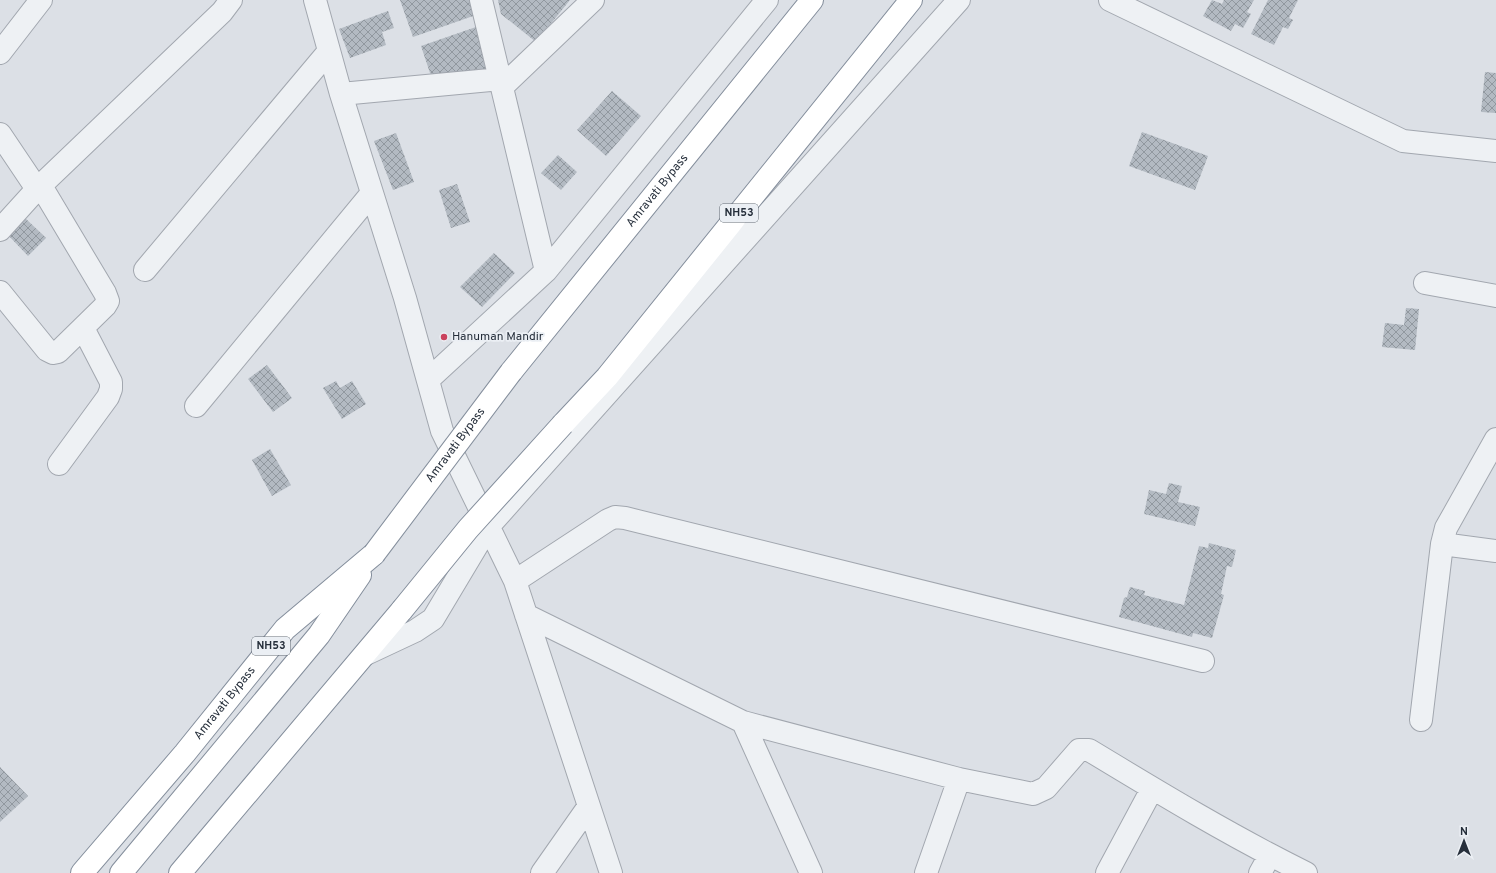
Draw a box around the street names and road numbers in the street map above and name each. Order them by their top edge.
street label: Amravati Bypass [623,151,692,231]
road number: NH53 [720,204,758,222]
street label: Amravati Bypass [422,405,489,486]
road number: NH53 [252,637,290,655]
street label: Amravati Bypass [191,663,260,743]

